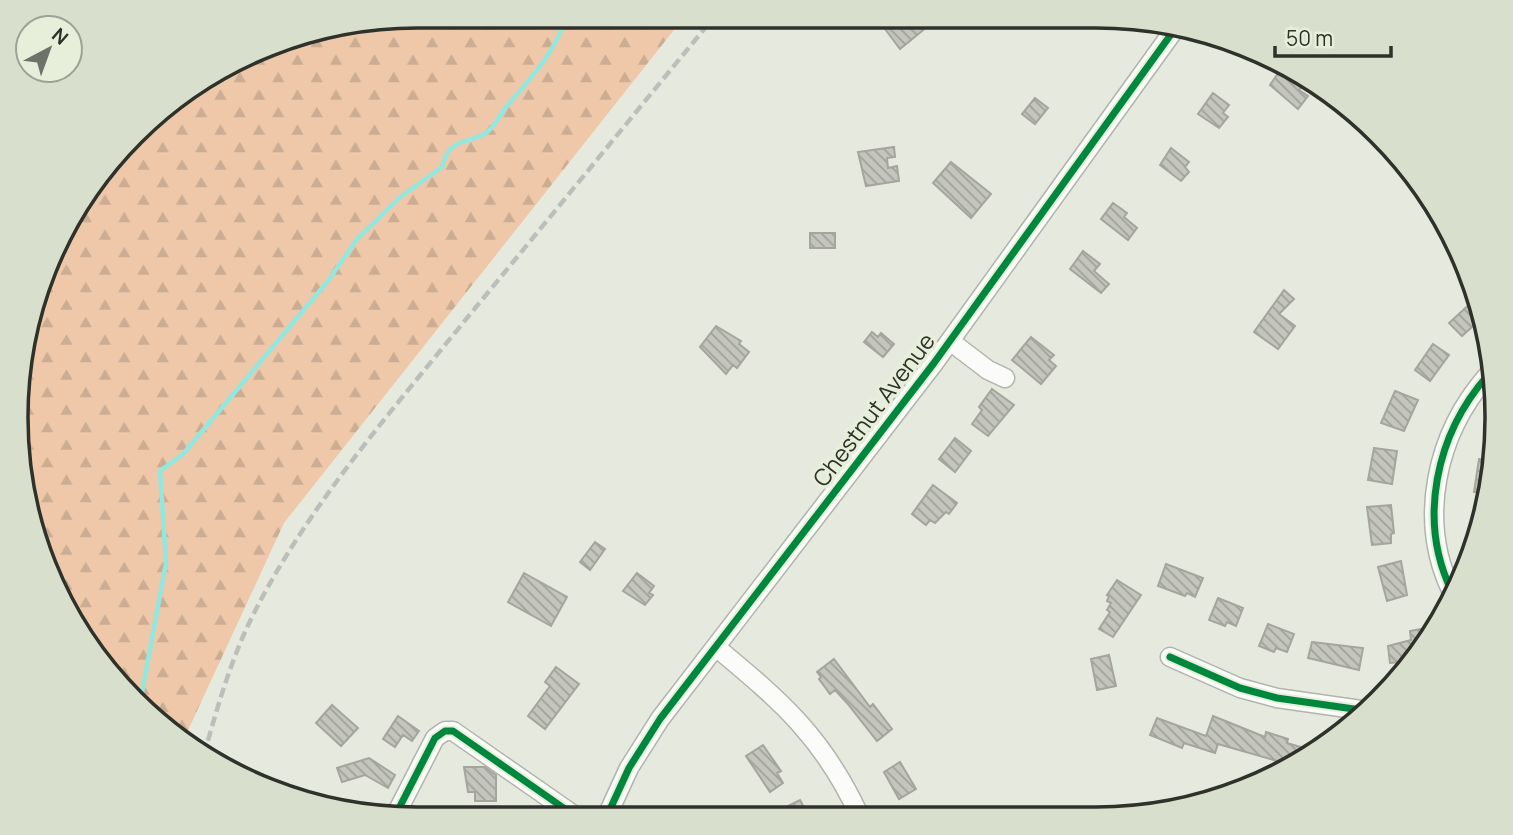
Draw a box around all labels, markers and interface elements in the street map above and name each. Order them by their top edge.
north arrow [14,14,84,84]
scale bar [1275,14,1390,58]
text: N [46,22,74,50]
text: 50 m [1286,24,1333,52]
street label: Chestnut Avenue [805,326,942,493]

